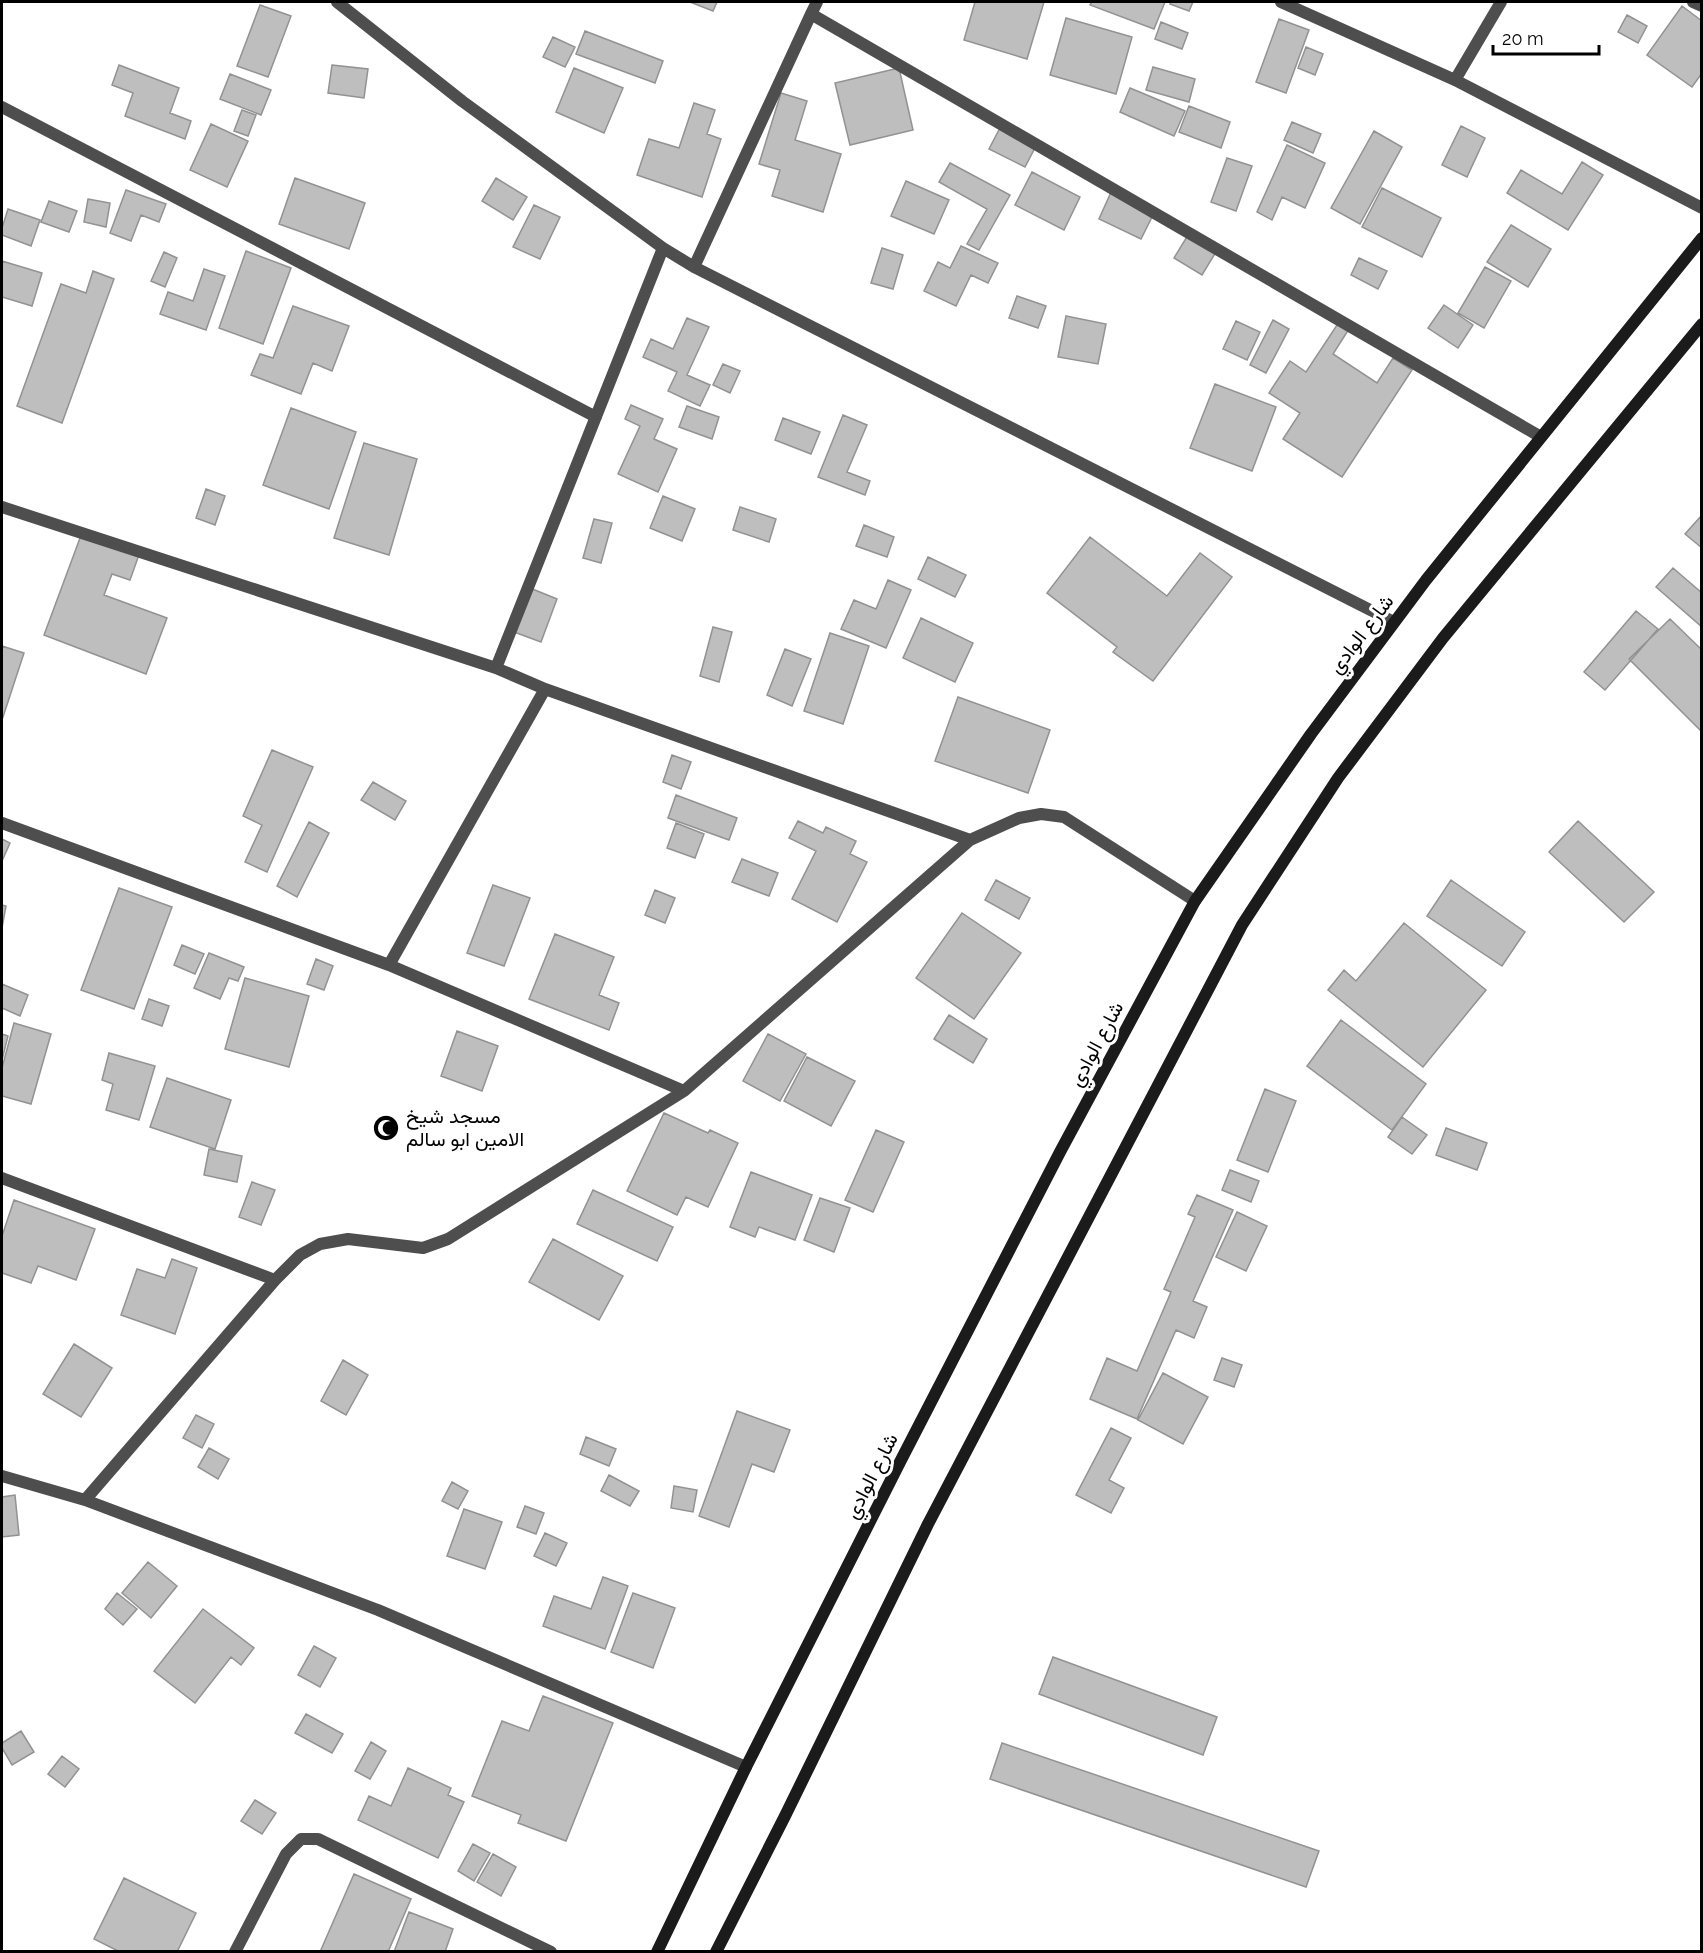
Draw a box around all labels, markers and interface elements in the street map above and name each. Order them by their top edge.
scale bar [1493,18,1600,56]
text: 20 m [1502,28,1544,49]
street label: شارع الوادي [1323,590,1403,681]
street label: شارع الوادي [1064,997,1133,1093]
place label: مسجد شيخ الامين ابو سالم [406,1104,524,1152]
mosque icon: مسجد شيخ الامين ابو سالم [371,1113,401,1143]
street label: شارع الوادي [839,1429,907,1525]

